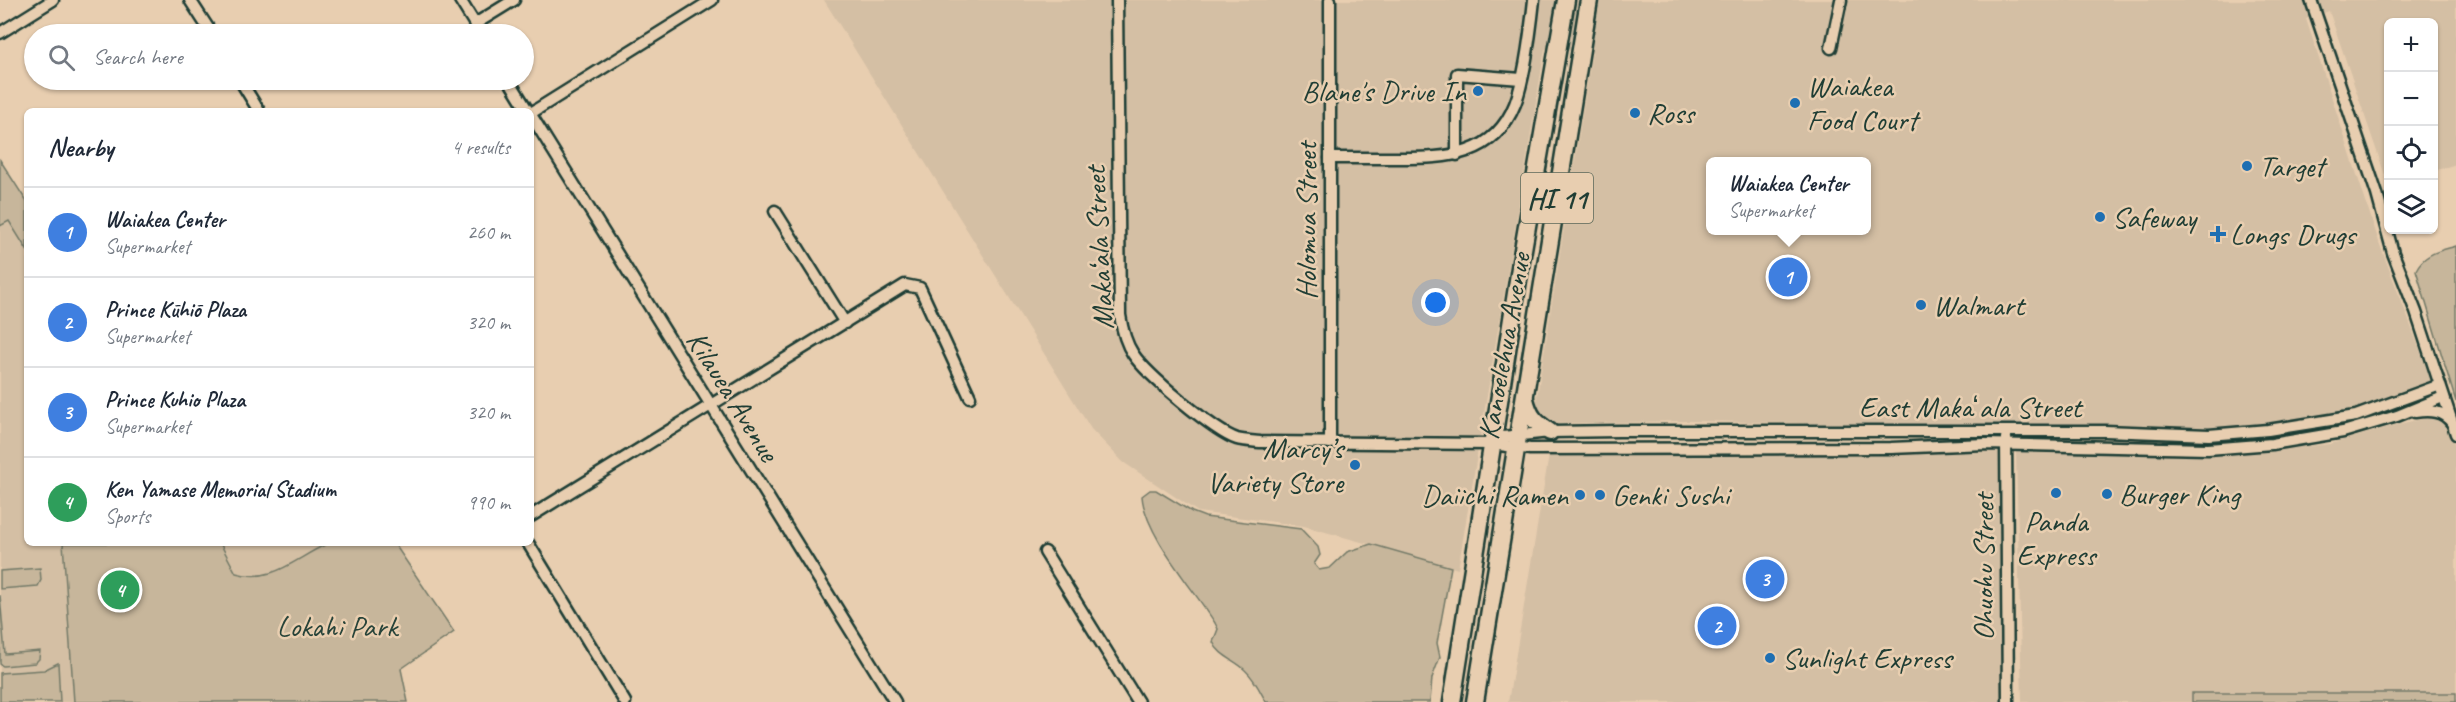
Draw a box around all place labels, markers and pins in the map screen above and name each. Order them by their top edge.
place label: Waiakea Food Court [1807,67,1921,139]
place label: Blane's Drive In [1302,72,1467,110]
marker: Blane's Drive In [1471,84,1485,98]
place label: Ross [1647,94,1697,132]
marker: Waiakea Food Court [1788,96,1802,110]
marker: Ross [1628,106,1642,120]
place label: Target [2259,147,2328,185]
marker: Target [2240,159,2254,173]
place label: Safeway [2112,198,2199,236]
marker: Safeway [2093,210,2107,224]
place label: Longs Drugs [2230,215,2358,253]
marker: Longs Drugs [2211,227,2225,241]
pin: 1 [1768,254,1808,300]
place label: Walmart [1933,286,2027,324]
marker: Walmart [1914,298,1928,312]
place label: Marcy’s Variety Store [1207,429,1346,501]
marker: Marcy’s Variety Store [1348,458,1362,472]
place label: Burger King [2119,475,2242,513]
place label: Daiichi Ramen [1421,476,1569,514]
place label: Genki Sushi [1612,476,1733,514]
marker: Panda Express [2049,486,2063,500]
marker: Burger King [2100,487,2114,501]
marker: Daiichi Ramen [1573,488,1587,502]
marker: Genki Sushi [1593,488,1607,502]
place label: Panda Express [2017,502,2098,574]
pin: 3 [1746,556,1784,602]
pin: 4 [100,568,140,612]
pin: 2 [1698,604,1736,648]
place label: Sunlight Express [1782,639,1954,677]
marker: Sunlight Express [1763,651,1777,665]

